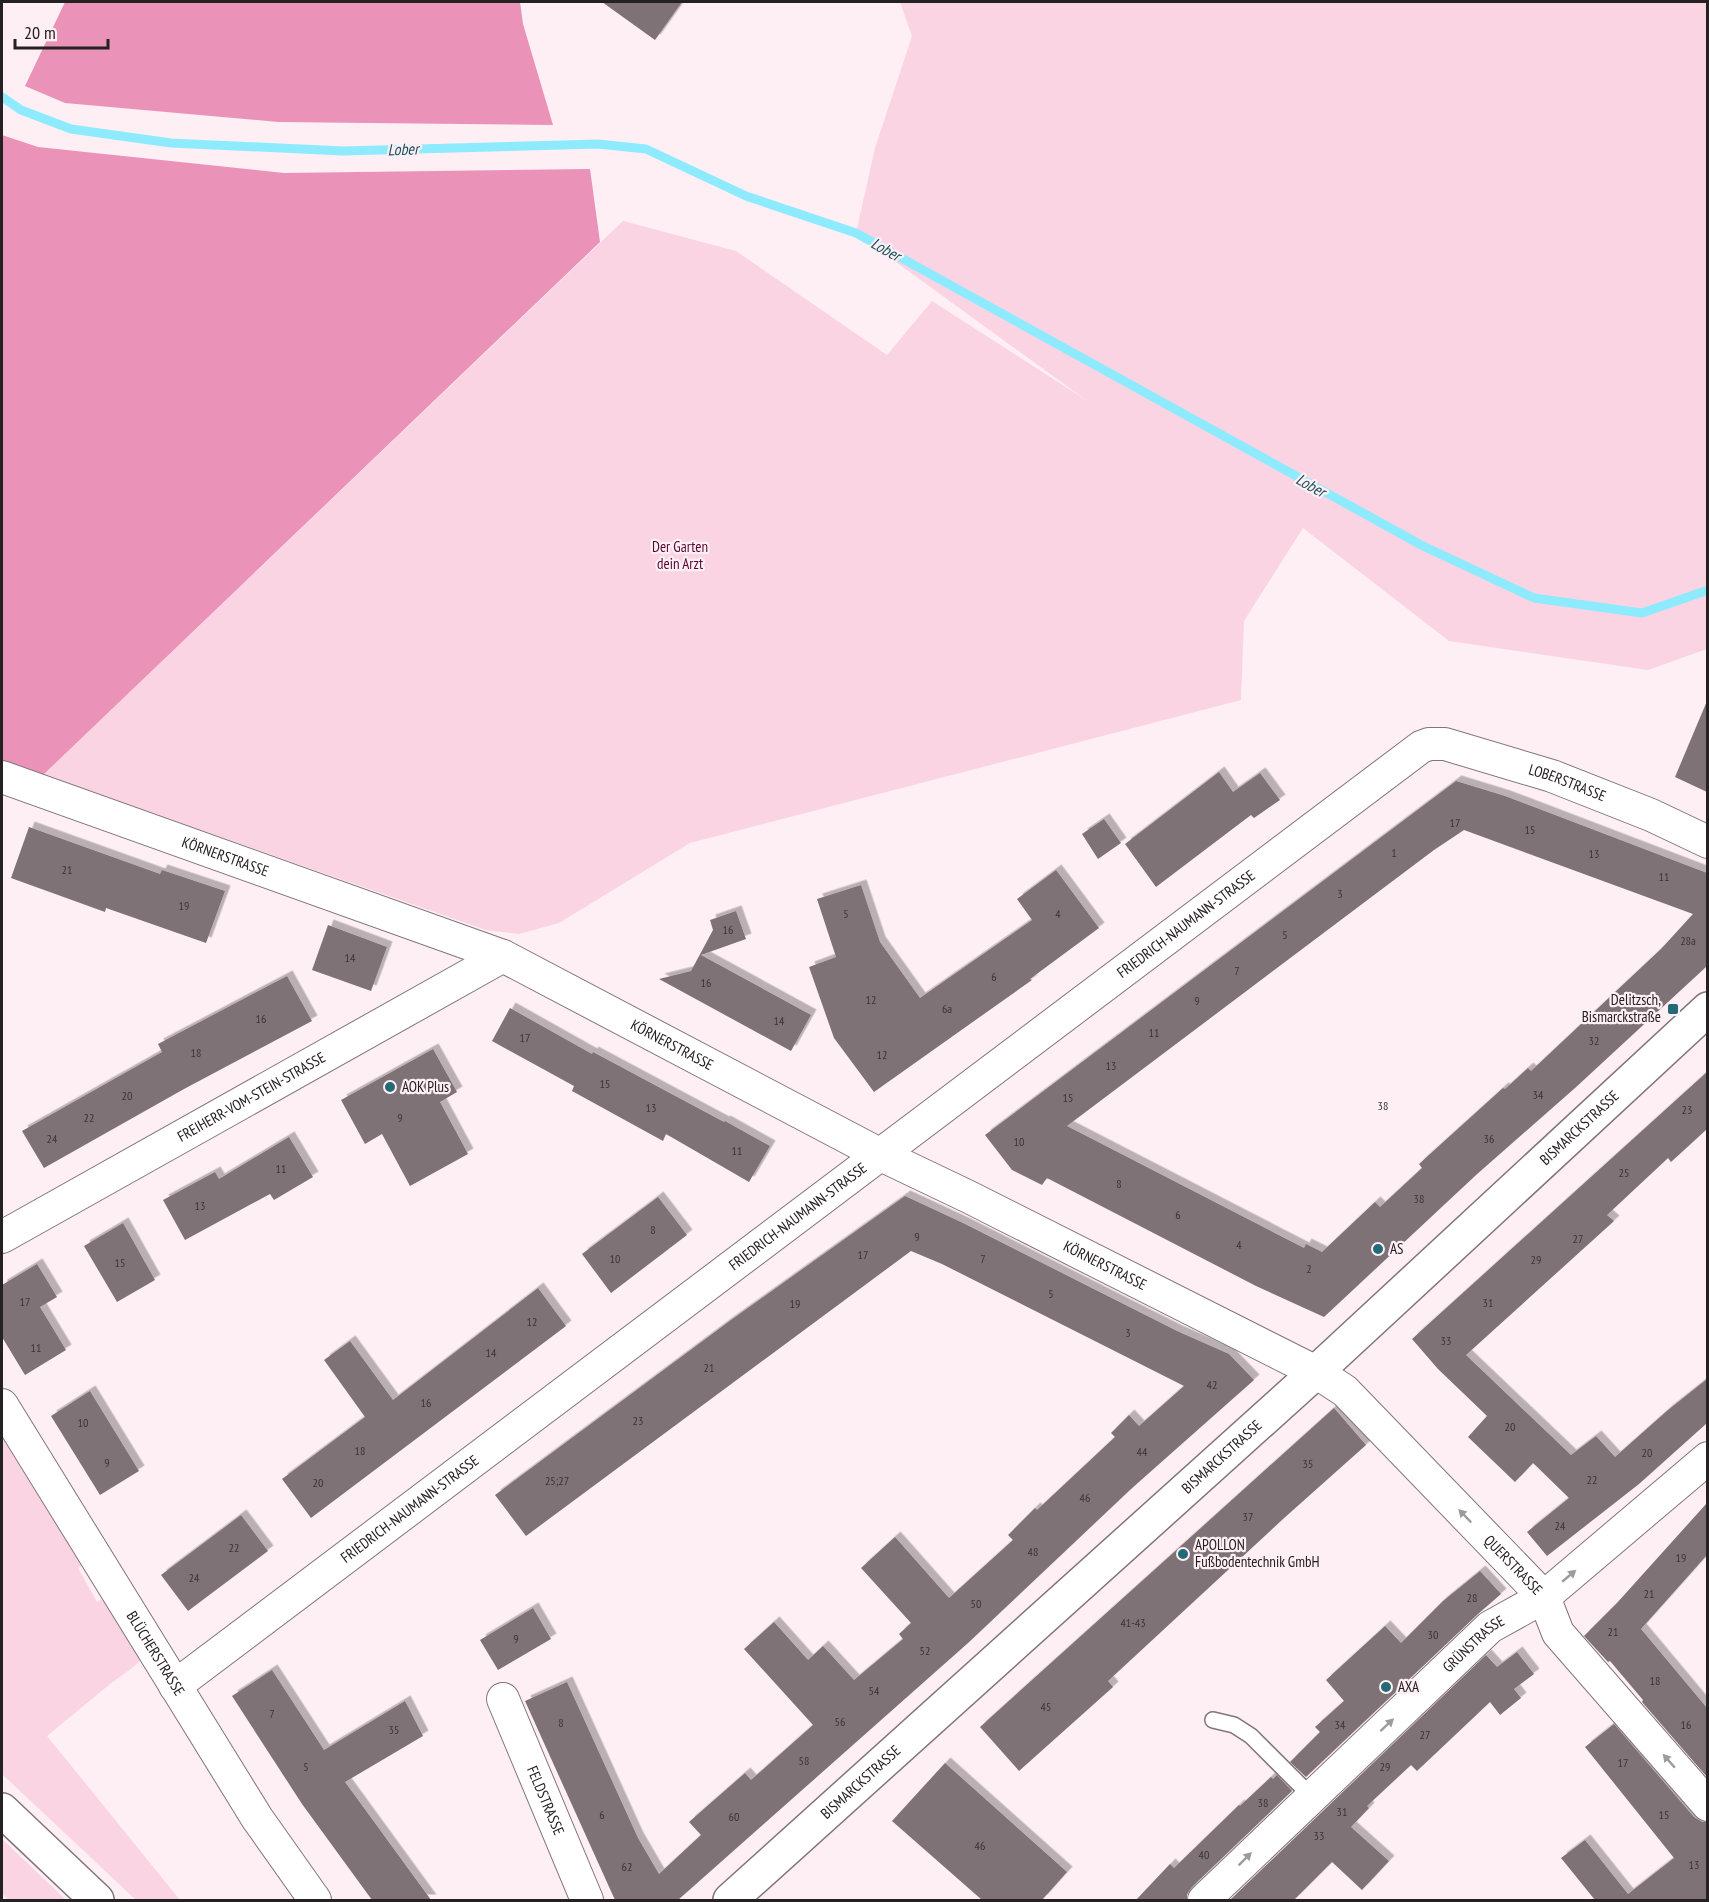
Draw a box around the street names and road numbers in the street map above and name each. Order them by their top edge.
street label: LOBERSTRASSE [1527,760,1609,805]
street label: KÖRNERSTRASSE [179,832,271,880]
street label: FRIEDRICH-NAUMANN-STRASSE [1113,866,1258,982]
street label: KÖRNERSTRASSE [628,1015,717,1074]
street label: FREIHERR-VOM-STEIN-STRASSE [174,1048,329,1146]
street label: BISMARCKSTRASSE [1536,1086,1623,1169]
street label: FRIEDRICH-NAUMANN-STRASSE [725,1158,870,1274]
street label: KÖRNERSTRASSE [1060,1236,1150,1294]
street label: BISMARCKSTRASSE [1178,1416,1265,1497]
street label: FRIEDRICH-NAUMANN-STRASSE [337,1451,482,1567]
street label: QUERSTRASSE [1480,1531,1547,1599]
street label: BLÜCHERSTRASSE [123,1607,189,1699]
street label: GRÜNSTRASSE [1438,1611,1508,1676]
street label: BISMARCKSTRASSE [816,1741,904,1823]
street label: FELDSTRASSE [523,1763,569,1838]

